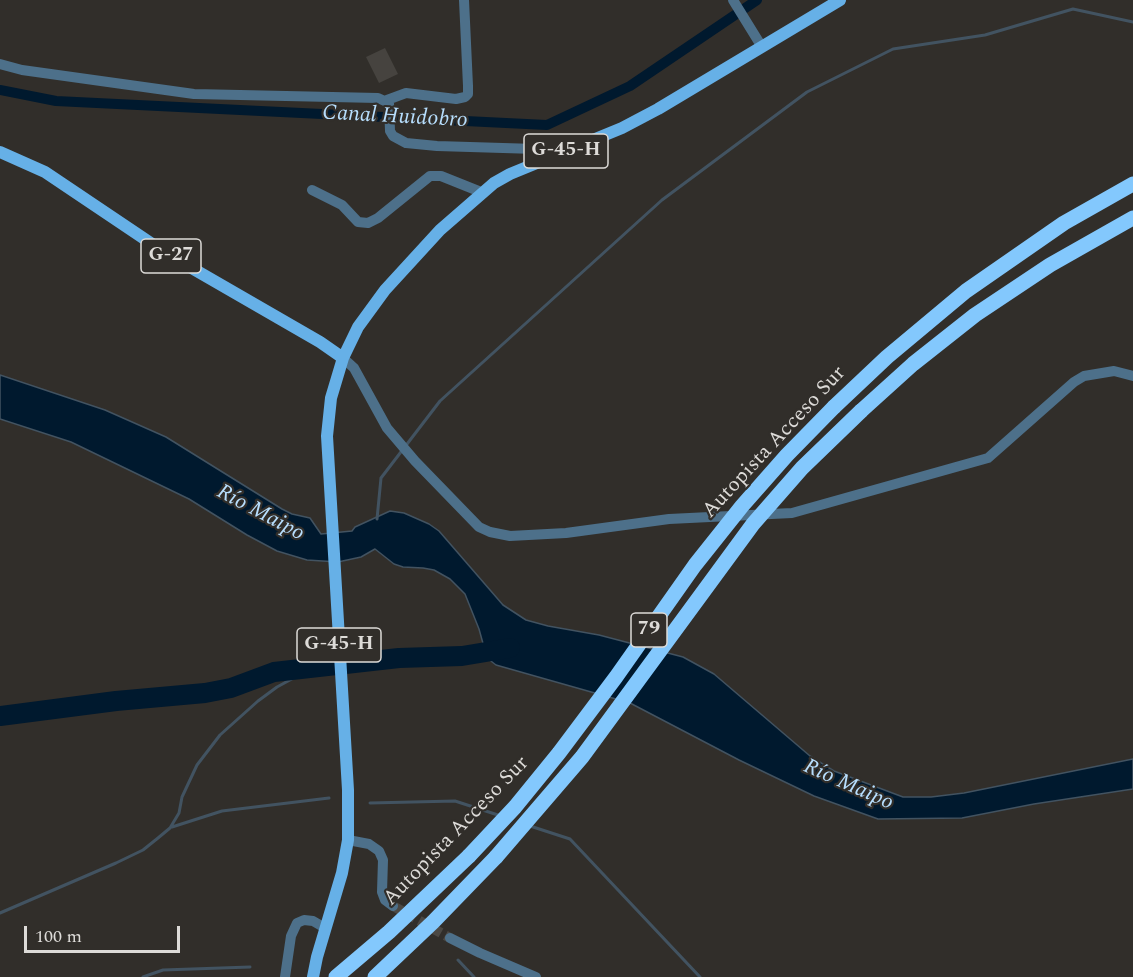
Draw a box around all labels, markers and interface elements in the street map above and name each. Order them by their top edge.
water label: Canal Huidobro [322,101,468,135]
road number: G-45-H [524,134,608,168]
road number: G-27 [141,239,201,273]
street label: Autopista Acceso Sur [698,362,852,524]
water label: Río Maipo [212,480,308,548]
road number: 79 [631,613,667,647]
road number: G-45-H [297,628,381,662]
street label: Autopista Acceso Sur [379,752,535,912]
water label: Río Maipo [799,754,897,818]
scale bar [27,914,183,952]
text: 100 m [35,923,82,950]

